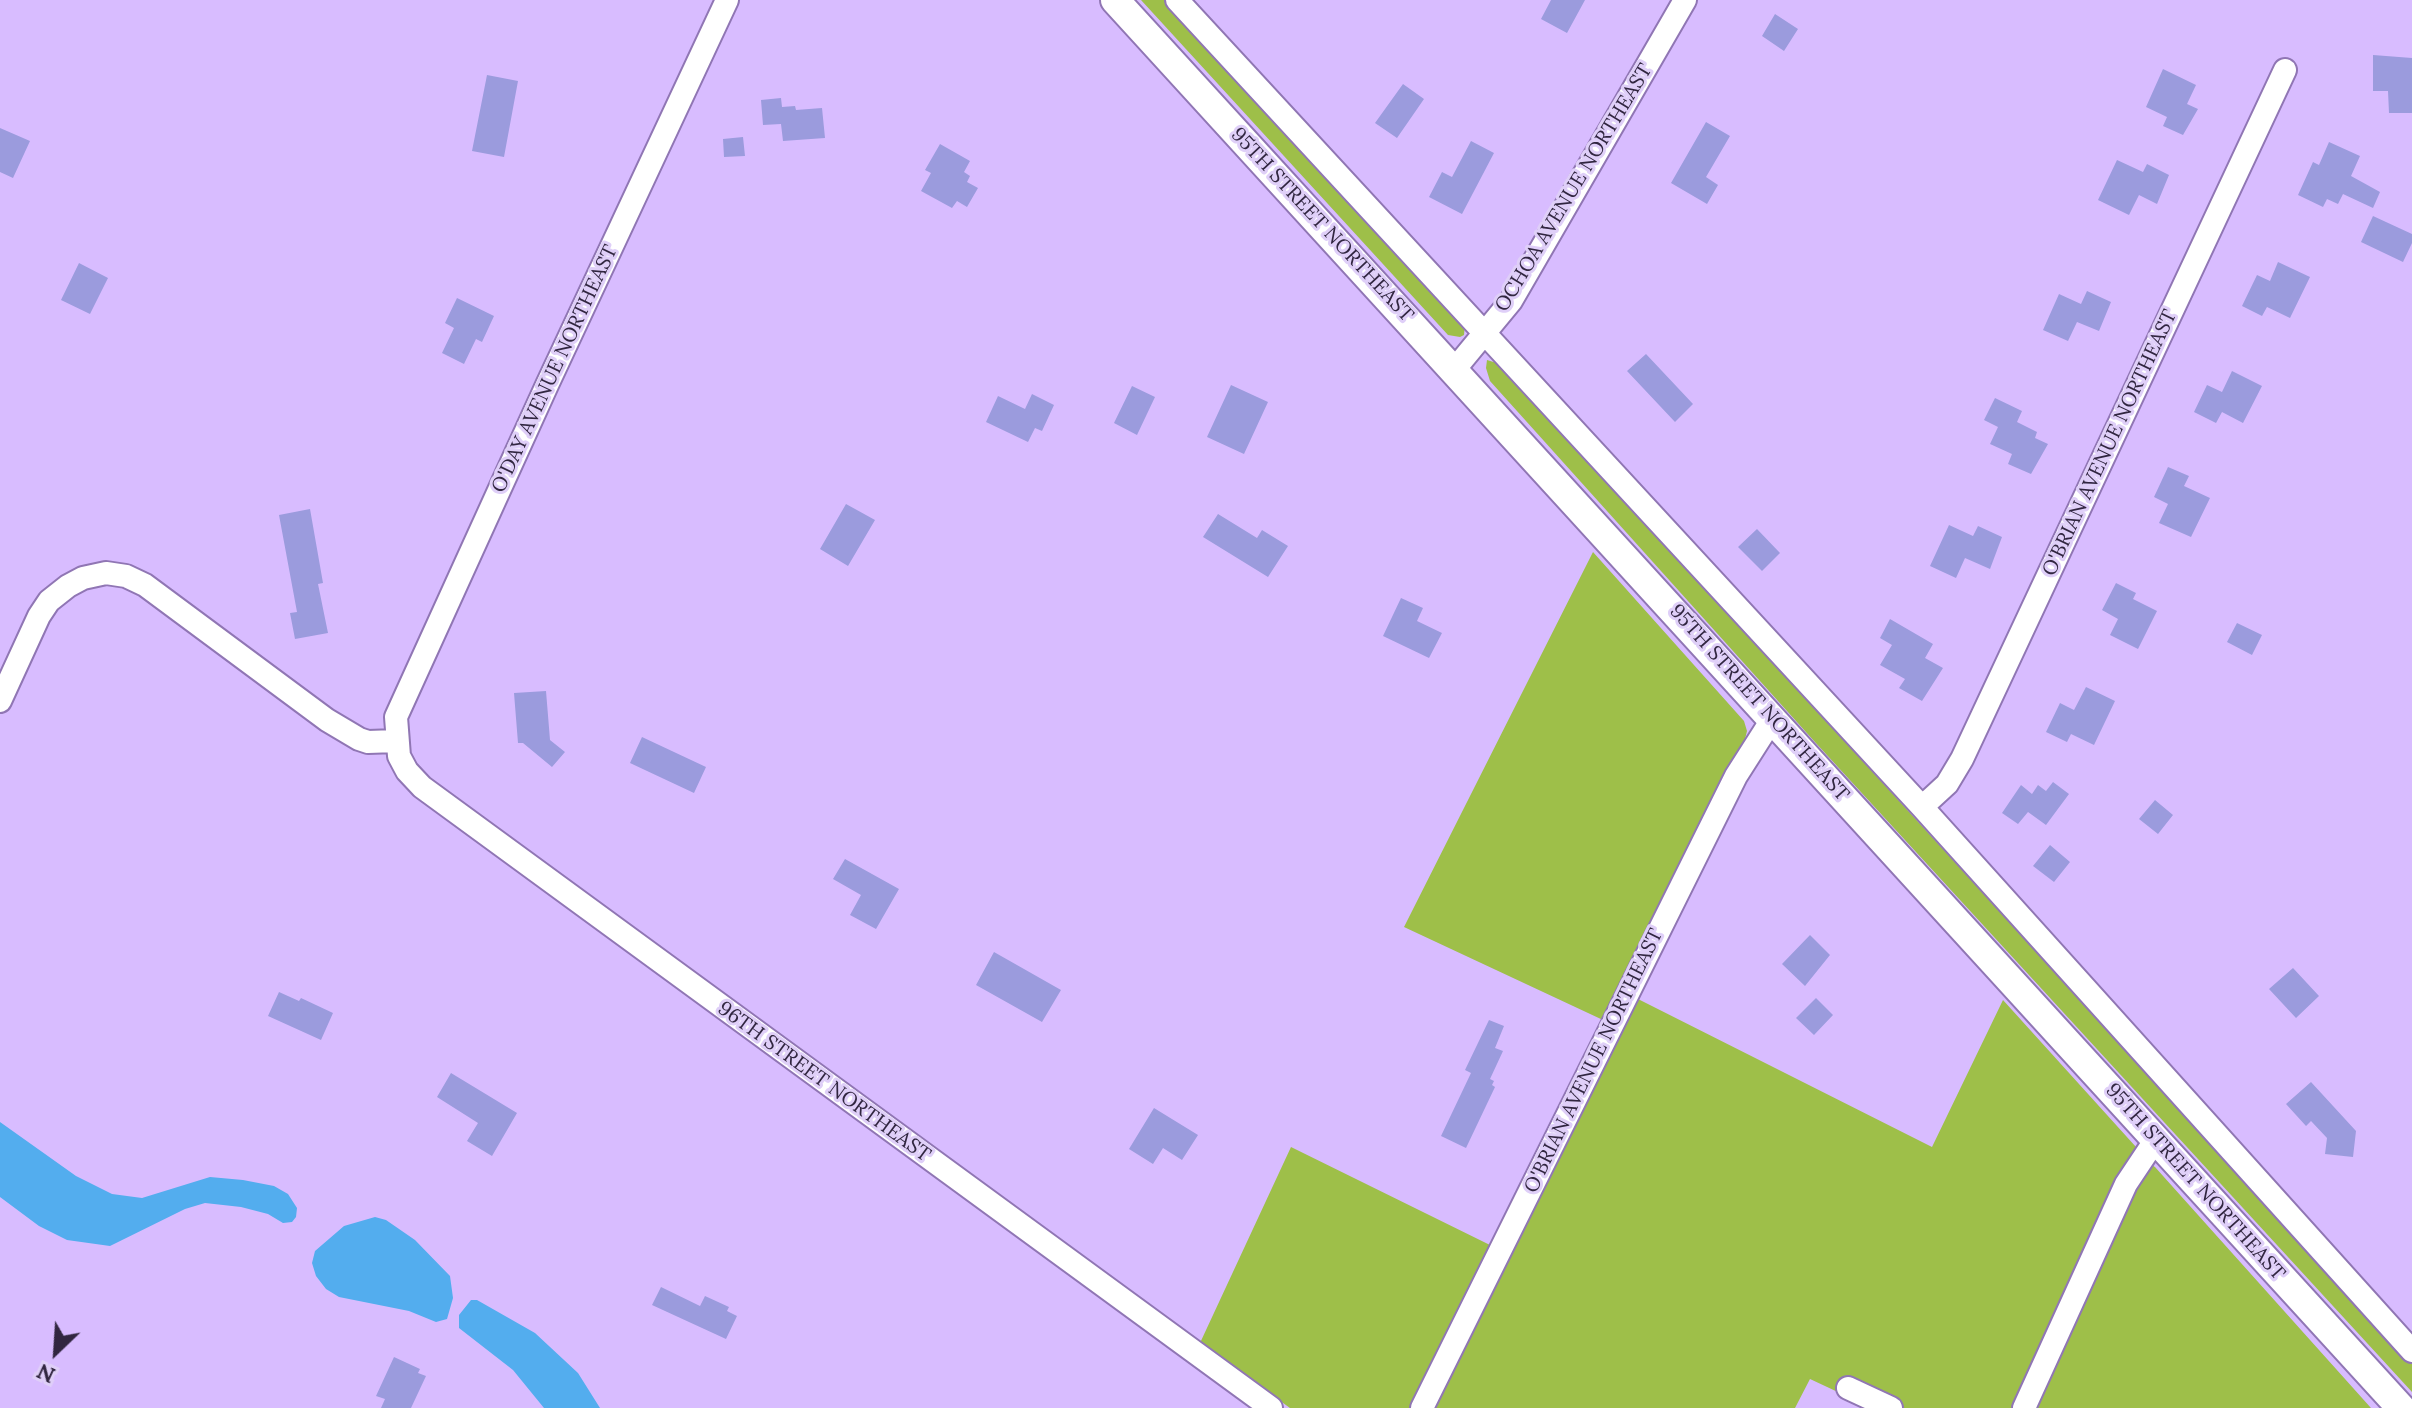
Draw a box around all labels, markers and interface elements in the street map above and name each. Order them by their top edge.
street label: OCHOA AVENUE NORTHEAST [1490,60,1658,316]
street label: 95TH STREET NORTHEAST [1226,123,1418,327]
street label: O'DAY AVENUE NORTHEAST [487,241,623,497]
street label: O'BRIAN AVENUE NORTHEAST [2038,306,2182,580]
street label: 95TH STREET NORTHEAST [1664,600,1854,806]
street label: O'BRIAN AVENUE NORTHEAST [1519,925,1669,1197]
street label: 96TH STREET NORTHEAST [713,997,935,1167]
street label: 95TH STREET NORTHEAST [2100,1079,2290,1285]
north arrow [16,1312,96,1392]
text: N [32,1357,59,1390]

